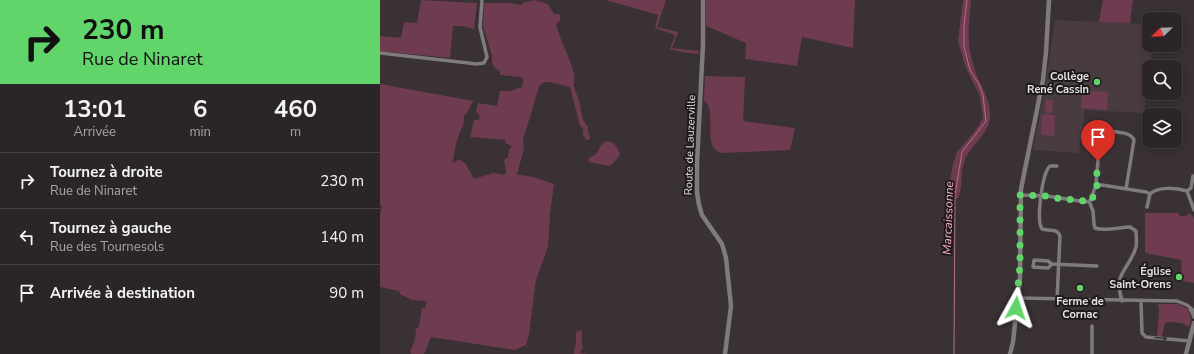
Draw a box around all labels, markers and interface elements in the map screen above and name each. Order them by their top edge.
text: 230 m [82,11,165,49]
north arrow [1142,12,1182,52]
map controls [1142,12,1182,148]
icon: right [16,16,68,68]
text: Rue de Ninaret [82,47,203,71]
button: search [1142,60,1182,100]
place label: Collège René Cassin [1027,69,1089,97]
marker: Collège René Cassin [1092,77,1102,87]
text: 13:01 [63,93,126,125]
text: 6 [193,93,207,125]
text: 460 [274,93,317,125]
street label: Route de Lauzerville [681,94,699,196]
button: layers [1142,108,1182,148]
pin [1081,120,1115,161]
text: Arrivée [74,123,116,141]
text: min [189,123,211,141]
text: m [290,123,301,141]
icon: arrive [1087,126,1109,148]
text: Tournez à droite [50,162,163,182]
icon: right [16,170,38,192]
text: 230 m [320,171,364,191]
water label: Marcaissonne [939,180,957,255]
text: Rue de Ninaret [50,182,137,200]
text: Tournez à gauche [50,218,172,238]
icon: left [16,226,38,248]
text: 140 m [320,227,364,247]
text: Rue des Tournesols [50,238,164,256]
place label: Église Saint-Orens [1109,263,1171,292]
marker: Église Saint-Orens [1174,272,1184,282]
icon: arrive [16,282,38,304]
text: Arrivée à destination [50,283,195,303]
text: 90 m [329,283,364,303]
marker: Ferme de Cornac [1075,283,1085,293]
position arrow [995,287,1037,329]
place label: Ferme de Cornac [1056,294,1104,322]
one-way arrow [1154,335,1167,342]

